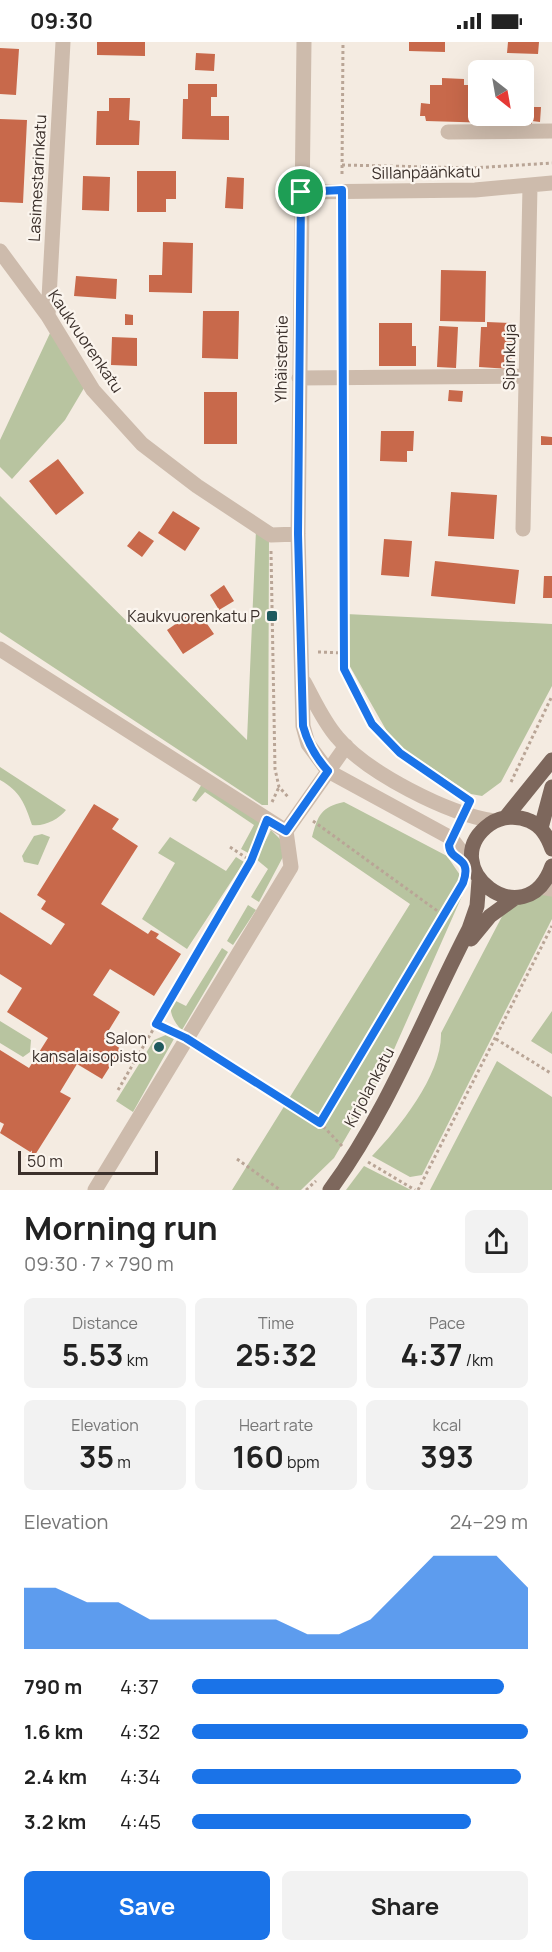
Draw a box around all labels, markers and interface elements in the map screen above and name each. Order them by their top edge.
text: 09:30 [30,6,93,36]
north arrow [468,60,534,126]
map controls [468,60,534,126]
street label: Lasimestarinkatu [23,114,51,242]
street label: Sillanpäänkatu [371,160,481,184]
pin [275,166,326,217]
icon: arrive [284,175,317,208]
street label: Kaukvuorenkatu [43,285,129,397]
street label: Ylhäistentie [269,315,293,403]
street label: Sipinkuja [497,323,521,391]
place label: Kaukvuorenkatu P [127,605,260,627]
marker: Kaukvuorenkatu P [265,609,279,623]
place label: Salon kansalaisopisto [32,1027,147,1067]
marker: Salon kansalaisopisto [152,1040,166,1054]
street label: Kirjolankatu [339,1043,399,1131]
scale bar [18,1148,158,1176]
text: 50 m [27,1150,63,1172]
text: Morning run [24,1205,218,1250]
button: share [465,1210,528,1273]
text: 09:30 · 7 × 790 m [24,1250,174,1277]
text: Distance [72,1312,138,1334]
text: Time [258,1312,294,1334]
text: Pace [429,1312,465,1334]
text: 5.53 [62,1334,124,1375]
text: 25:32 [235,1334,317,1375]
text: 4:37 [401,1334,463,1375]
text: km [124,1349,148,1371]
text: /km [463,1349,493,1371]
text: Elevation [71,1414,139,1436]
text: Heart rate [239,1414,313,1436]
text: kcal [432,1414,462,1436]
text: 35 [79,1436,114,1477]
text: 160 [232,1436,284,1477]
text: 393 [420,1436,474,1477]
text: m [114,1451,131,1473]
text: bpm [284,1451,320,1473]
text: Elevation [24,1508,108,1535]
text: 24–29 m [450,1508,528,1535]
text: 790 m [24,1673,82,1700]
text: 4:37 [120,1673,159,1700]
text: 1.6 km [24,1718,83,1745]
text: 4:32 [120,1718,160,1745]
text: 2.4 km [24,1763,87,1790]
text: 4:34 [120,1763,161,1790]
text: 3.2 km [24,1808,86,1835]
text: 4:45 [120,1808,161,1835]
button: Save [24,1871,270,1940]
button: Share [282,1871,528,1940]

